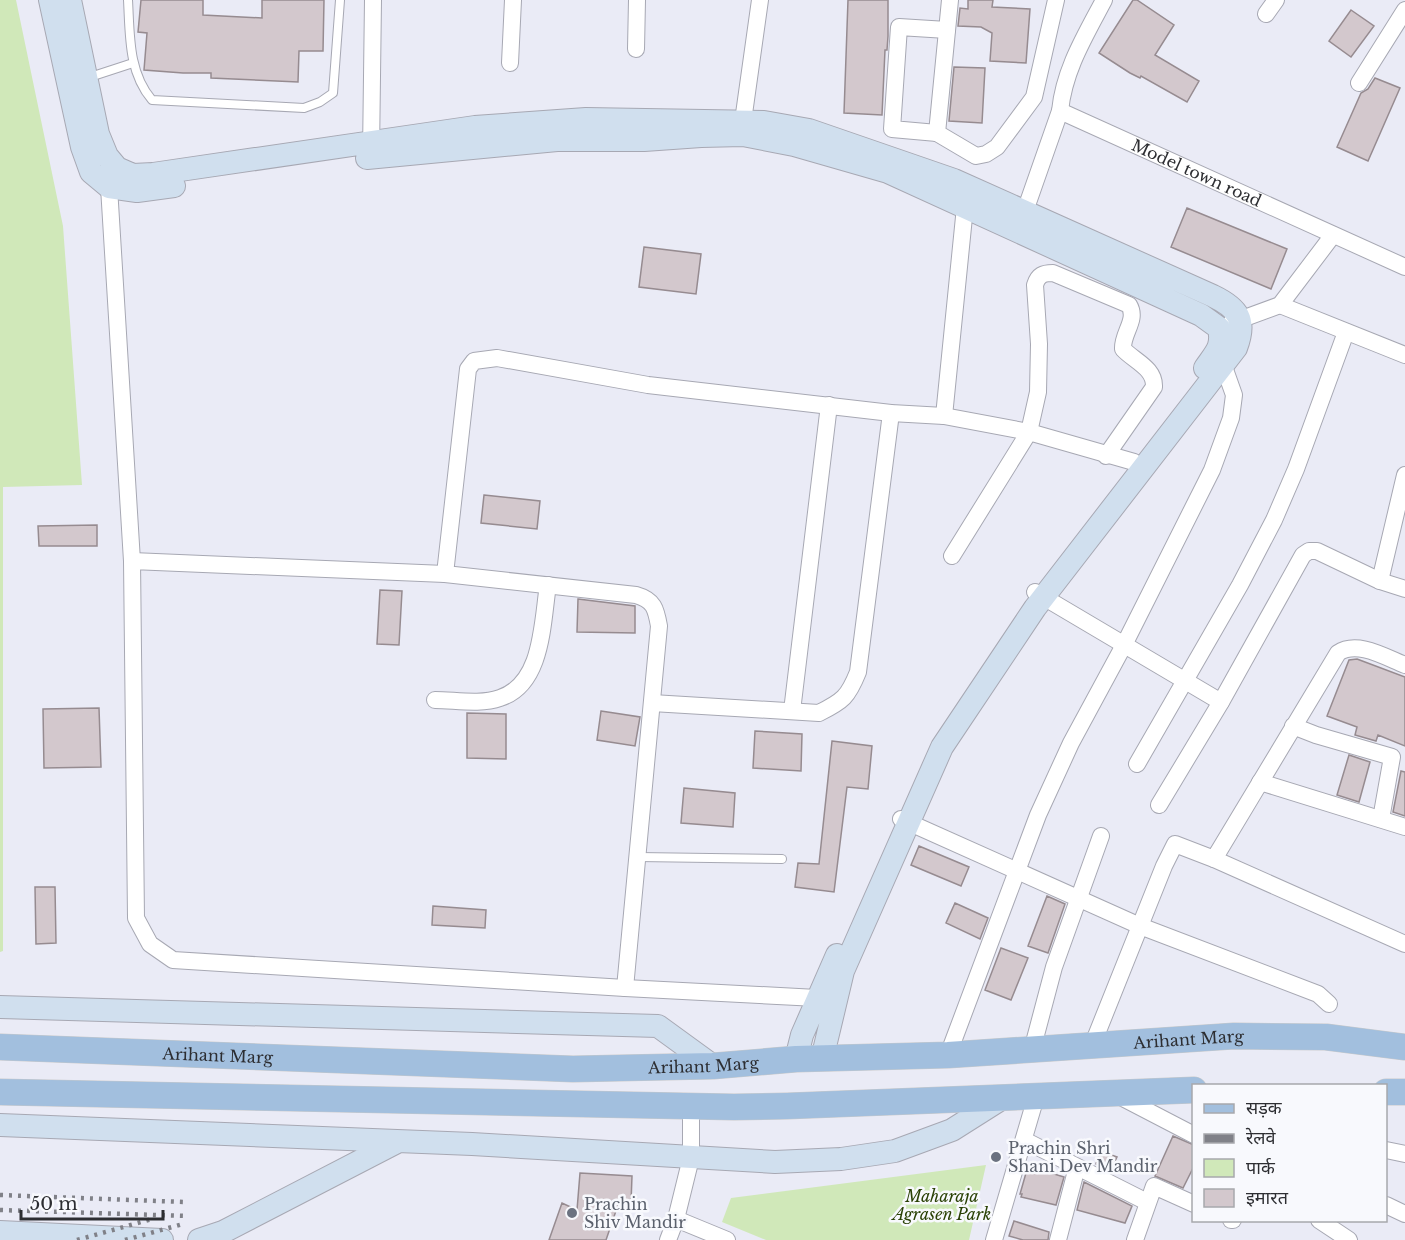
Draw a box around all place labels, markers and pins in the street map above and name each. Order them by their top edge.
place label: Prachin Shri Shani Dev Mandir [1008,1138,1158,1176]
marker: Prachin Shri Shani Dev Mandir [989,1150,1003,1164]
place label: Prachin Shiv Mandir [584,1194,686,1232]
marker: Prachin Shiv Mandir [565,1206,579,1220]

